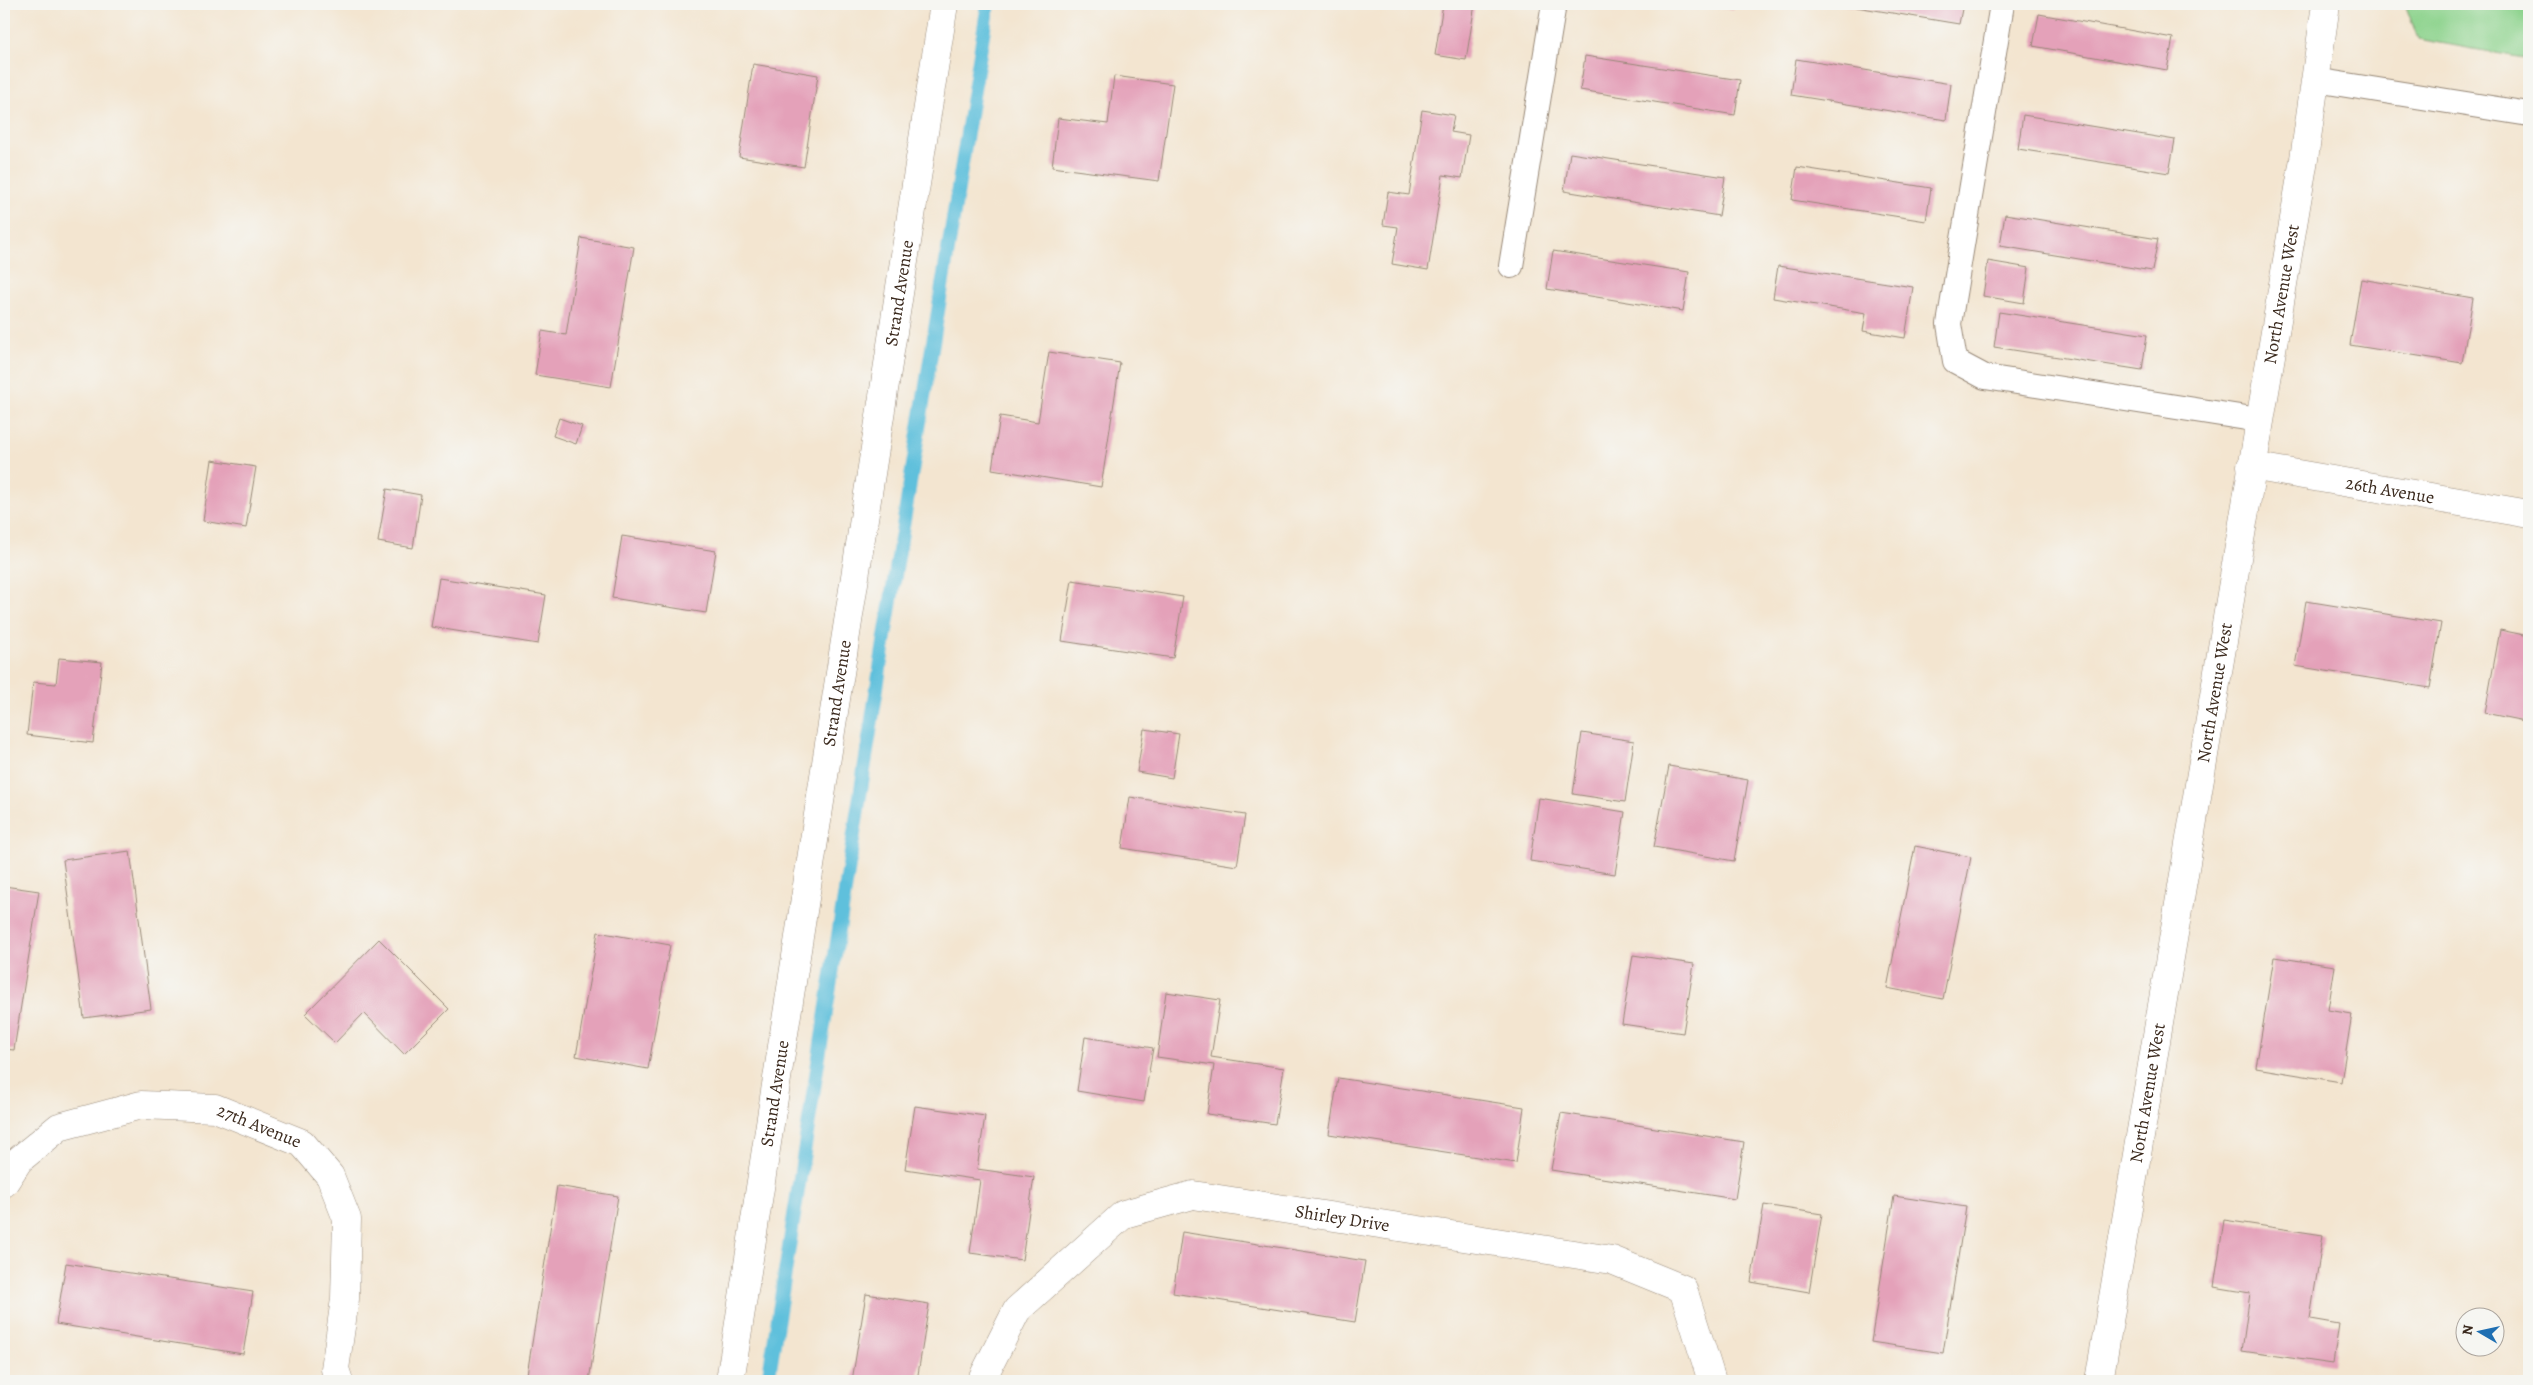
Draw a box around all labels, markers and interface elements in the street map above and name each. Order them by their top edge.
street label: North Avenue West [2258,222,2305,366]
street label: Strand Avenue [879,238,919,348]
street label: 26th Avenue [2344,471,2436,509]
street label: North Avenue West [2191,621,2238,764]
street label: Strand Avenue [817,638,857,748]
street label: North Avenue West [2124,1021,2171,1165]
street label: Strand Avenue [755,1039,795,1148]
street label: 27th Avenue [214,1098,305,1154]
street label: Shirley Drive [1293,1199,1391,1237]
north arrow [2456,1308,2506,1358]
text: N [2457,1324,2478,1337]

